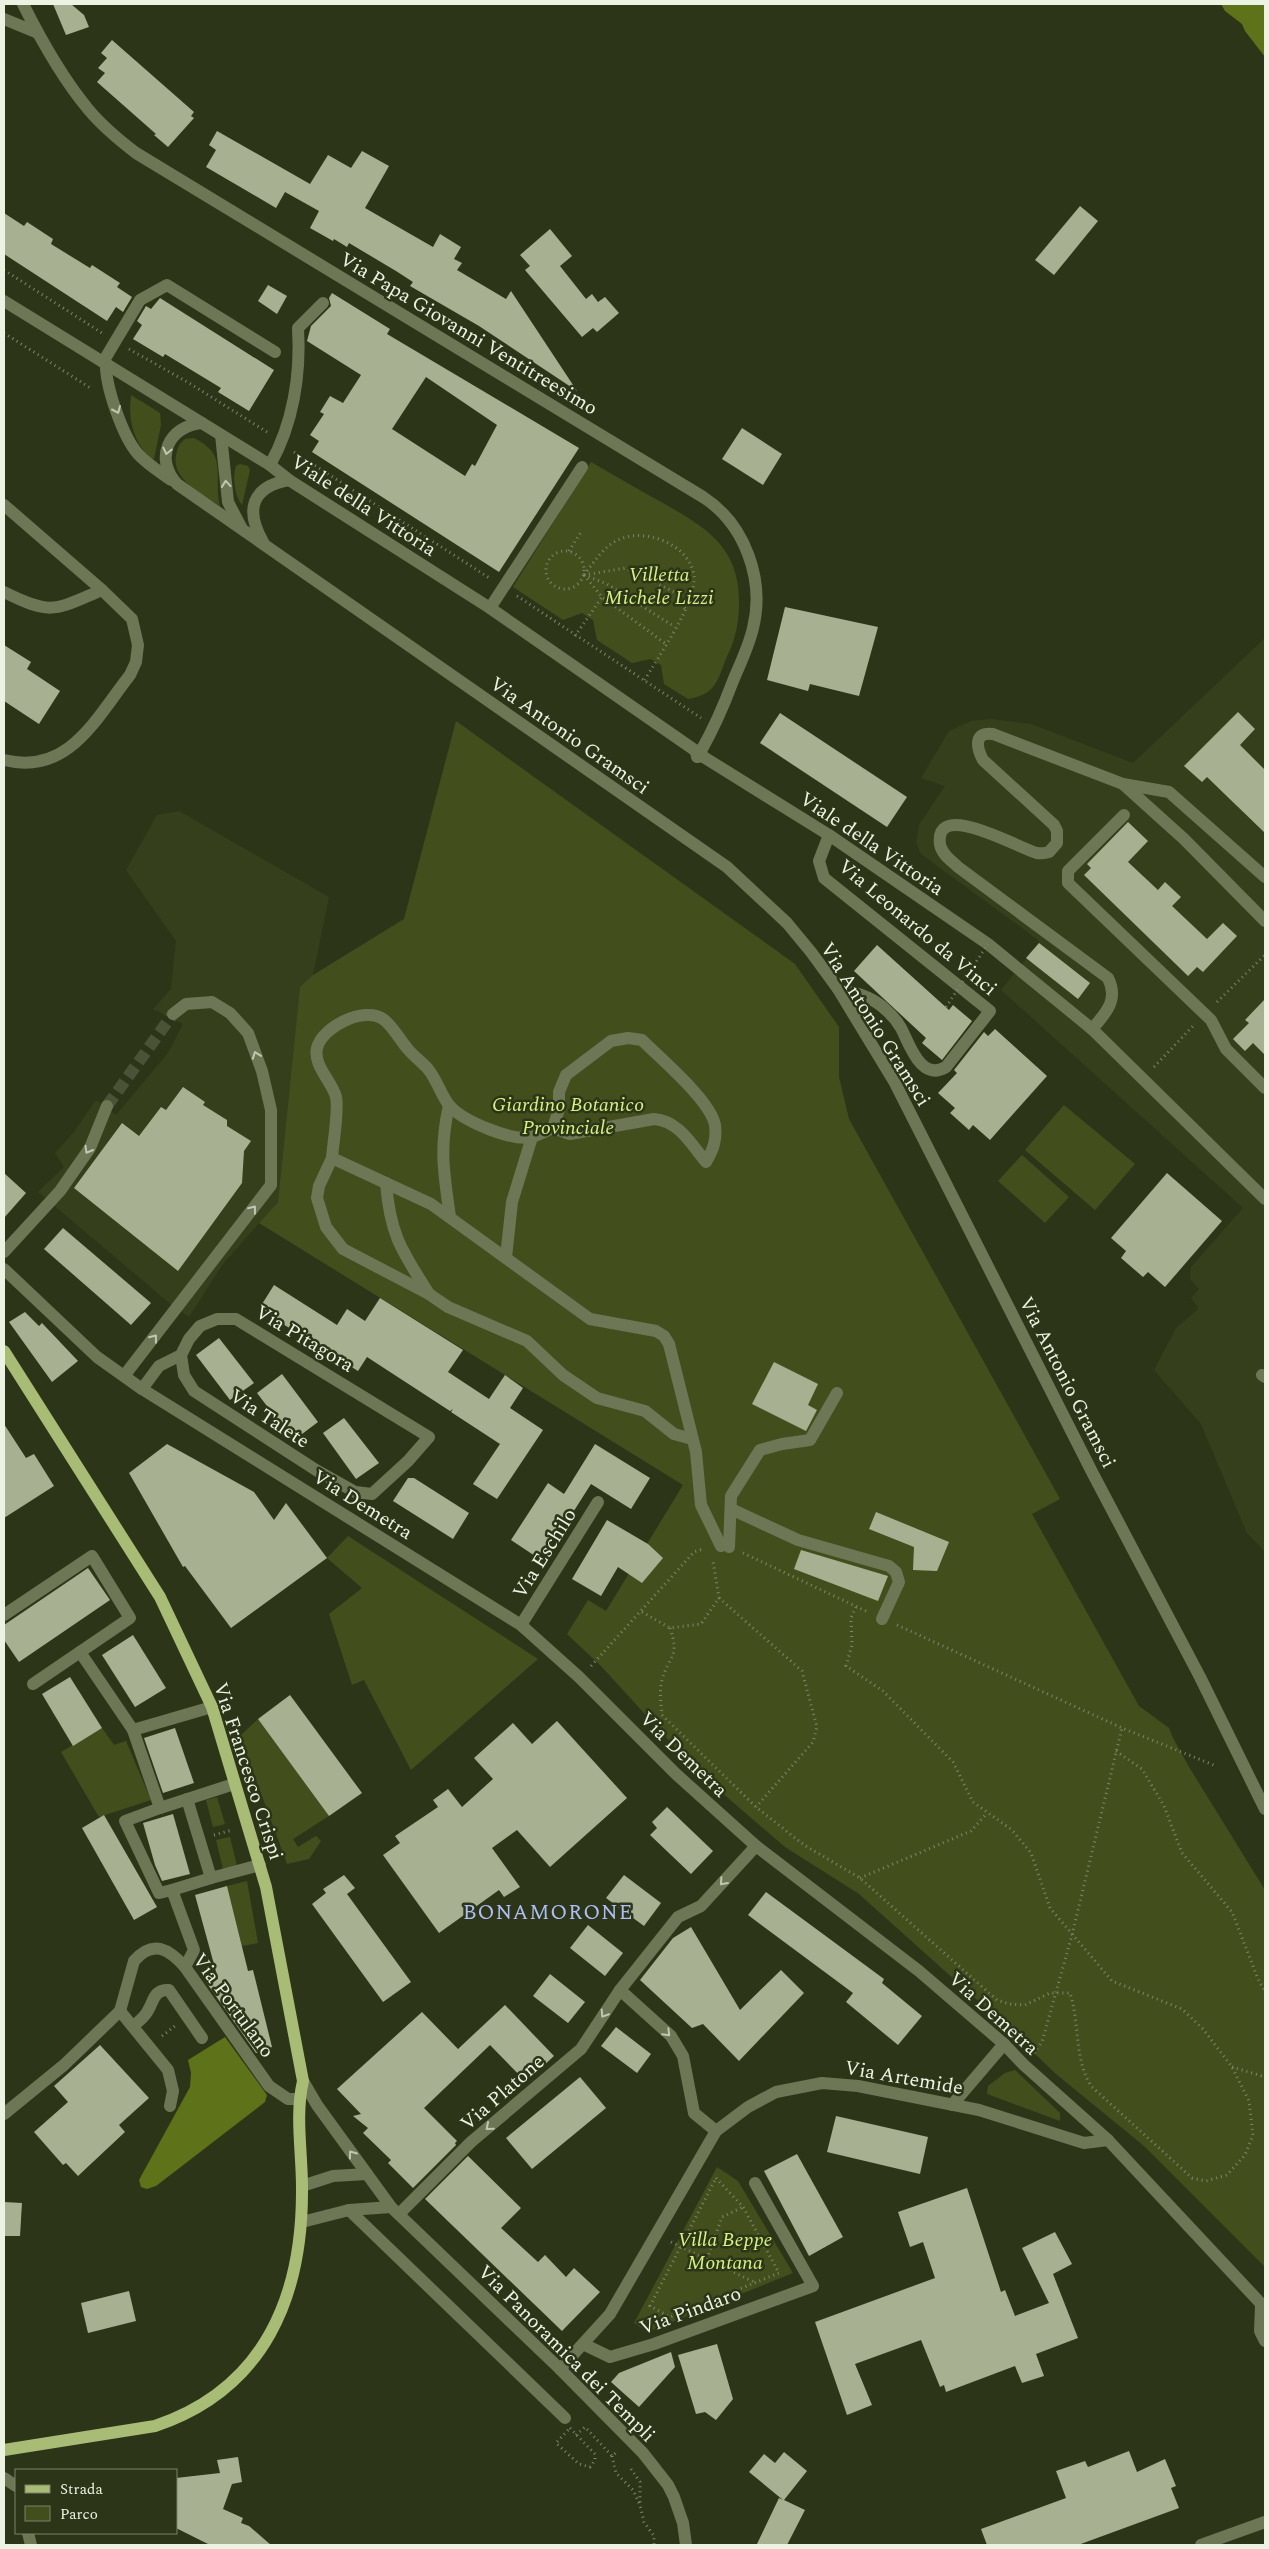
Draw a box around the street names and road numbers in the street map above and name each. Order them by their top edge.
street label: Via Papa Giovanni Ventitreesimo [334,245,603,423]
street label: Viale della Vittoria [285,447,443,564]
street label: Via Antonio Gramsci [483,669,655,802]
street label: Viale della Vittoria [793,784,950,904]
street label: Via Leonardo da Vinci [831,852,1003,1003]
street label: Via Antonio Gramsci [812,936,938,1113]
street label: Via Antonio Gramsci [1011,1291,1123,1473]
street label: Via Pitagora [249,1297,360,1380]
street label: Via Talete [223,1382,316,1456]
street label: Via Demetra [307,1462,419,1548]
street label: Via Eschilo [505,1503,584,1605]
street label: Via Francesco Crispi [205,1679,291,1864]
street label: Via Demetra [632,1705,735,1805]
street label: Via Portulano [185,1947,282,2064]
street label: Via Demetra [941,1965,1046,2063]
street label: Via Platone [454,2047,552,2138]
street label: Via Artemide [842,2053,965,2103]
street label: Via Panoramica dei Templi [470,2258,662,2450]
street label: Via Pindaro [635,2279,745,2343]

